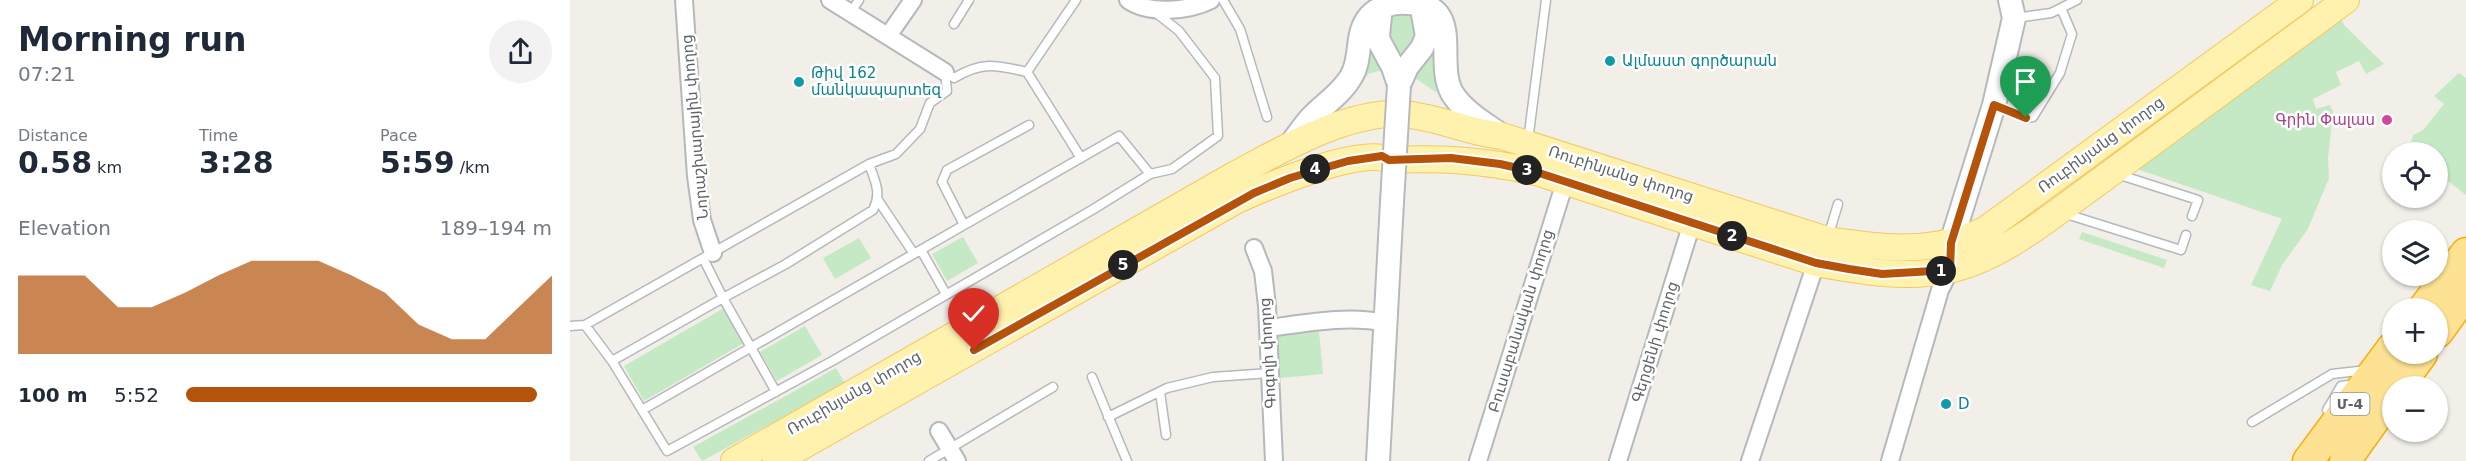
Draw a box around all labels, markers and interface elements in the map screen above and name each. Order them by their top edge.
text: Morning run [18,20,246,59]
button: share [489,20,552,83]
street label: Նորաշխարային փողոց [678,34,712,220]
place label: Ալմաստ գործարան [1622,52,1777,70]
marker: Ալմաստ գործարան [1603,54,1617,68]
pin [2000,56,2051,118]
text: 07:21 [18,62,76,86]
place label: Թիվ 162 մանկապարտեզ [811,64,942,99]
icon: arrive [2009,65,2042,98]
marker: Թիվ 162 մանկապարտեզ [792,75,806,89]
street label: Ռուբինյանց փողոց [2034,93,2168,197]
place label: Գրին Փալաս [2275,111,2375,129]
marker: Գրին Փալաս [2380,113,2394,127]
text: Distance [18,126,88,145]
text: Time [199,126,238,145]
text: Pace [380,126,417,145]
street label: Ռուբինյանց փողոց [1546,142,1696,206]
map controls [2382,142,2448,442]
button: locate [2382,142,2448,208]
text: 0.58 [18,145,92,180]
text: 3:28 [199,145,274,180]
text: 5:59 [380,145,455,180]
pin: 4 [1300,154,1330,184]
pin: 3 [1512,155,1542,185]
text: km [92,158,122,177]
text: /km [455,158,490,177]
text: 4 [1309,159,1321,178]
text: 3 [1521,160,1533,179]
text: Elevation [18,216,111,240]
text: 189–194 m [440,216,552,240]
button: layers [2382,220,2448,286]
pin: 2 [1717,221,1747,251]
text: 2 [1726,226,1738,245]
street label: Բուսաբանական փողոց [1485,227,1557,415]
pin: 5 [1108,250,1138,280]
text: 5 [1117,255,1129,274]
pin: 1 [1926,256,1956,286]
text: 1 [1935,261,1947,280]
street label: Գերցենի փողոց [1628,279,1682,405]
pin [948,288,999,350]
icon: check [957,297,990,330]
street label: Գոգոլի փողոց [1256,297,1280,409]
button: + [2382,298,2448,364]
street label: Ռուբինյանց փողոց [784,347,924,439]
button: − [2382,376,2448,442]
text: 100 m [18,383,88,407]
text: 5:52 [114,383,159,407]
road number: Մ-4 [2330,393,2370,415]
place label: D [1958,395,1970,413]
marker: D [1939,397,1953,411]

